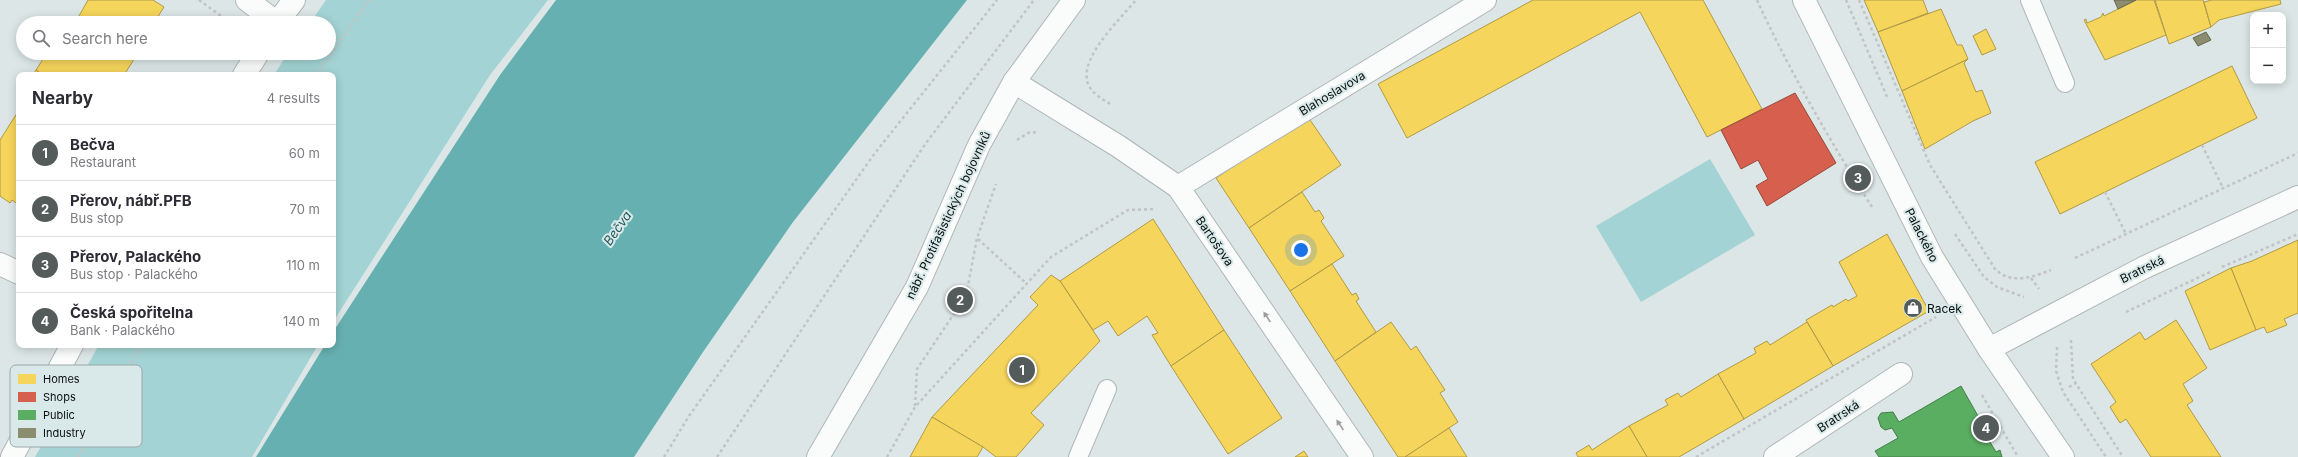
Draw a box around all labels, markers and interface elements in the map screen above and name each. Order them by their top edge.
map controls [2250,12,2286,84]
button: + [2250,12,2286,48]
search box [16,16,336,60]
icon: search [30,27,52,49]
text: Search here [62,29,148,48]
button: − [2250,48,2286,84]
street label: Blahoslavova [1296,67,1368,119]
text: Nearby [32,88,93,108]
text: 4 results [267,90,320,106]
street label: nábř. Protifašistických bojovníků [902,129,994,301]
text: Bečva [70,135,115,154]
text: 1 [42,145,48,161]
text: 60 m [289,145,320,161]
text: Restaurant [70,154,136,170]
pin: 3 [1845,163,1871,193]
text: Přerov, nábř.PFB [70,191,192,210]
text: 2 [41,201,49,217]
text: 70 m [290,201,320,217]
street label: Palackého [1902,206,1942,264]
water label: Bečva [599,208,635,248]
text: Bus stop [70,210,123,226]
street label: Bartošova [1193,213,1237,269]
your location [1291,240,1311,260]
text: Přerov, Palackého [70,247,201,266]
street label: Bratrská [2117,252,2167,286]
text: 3 [41,257,49,273]
text: 110 m [286,257,320,273]
text: Bus stop · Palackého [70,266,198,282]
pin: 2 [947,285,973,315]
shop icon: Racek [1902,297,1924,319]
place label: Racek [1927,301,1962,316]
text: Česká spořitelna [70,303,193,322]
one-way arrow [1263,312,1271,322]
text: 4 [41,313,49,329]
text: 140 m [283,313,320,329]
text: Bank · Palackého [70,322,175,338]
pin: 1 [1009,355,1035,385]
legend [10,365,142,447]
text: Homes [43,372,80,386]
text: Shops [43,390,76,404]
street label: Bratrská [1814,397,1862,435]
text: Public [43,408,75,422]
pin: 4 [1973,413,1999,443]
one-way arrow [1336,420,1344,430]
text: Industry [43,426,86,440]

